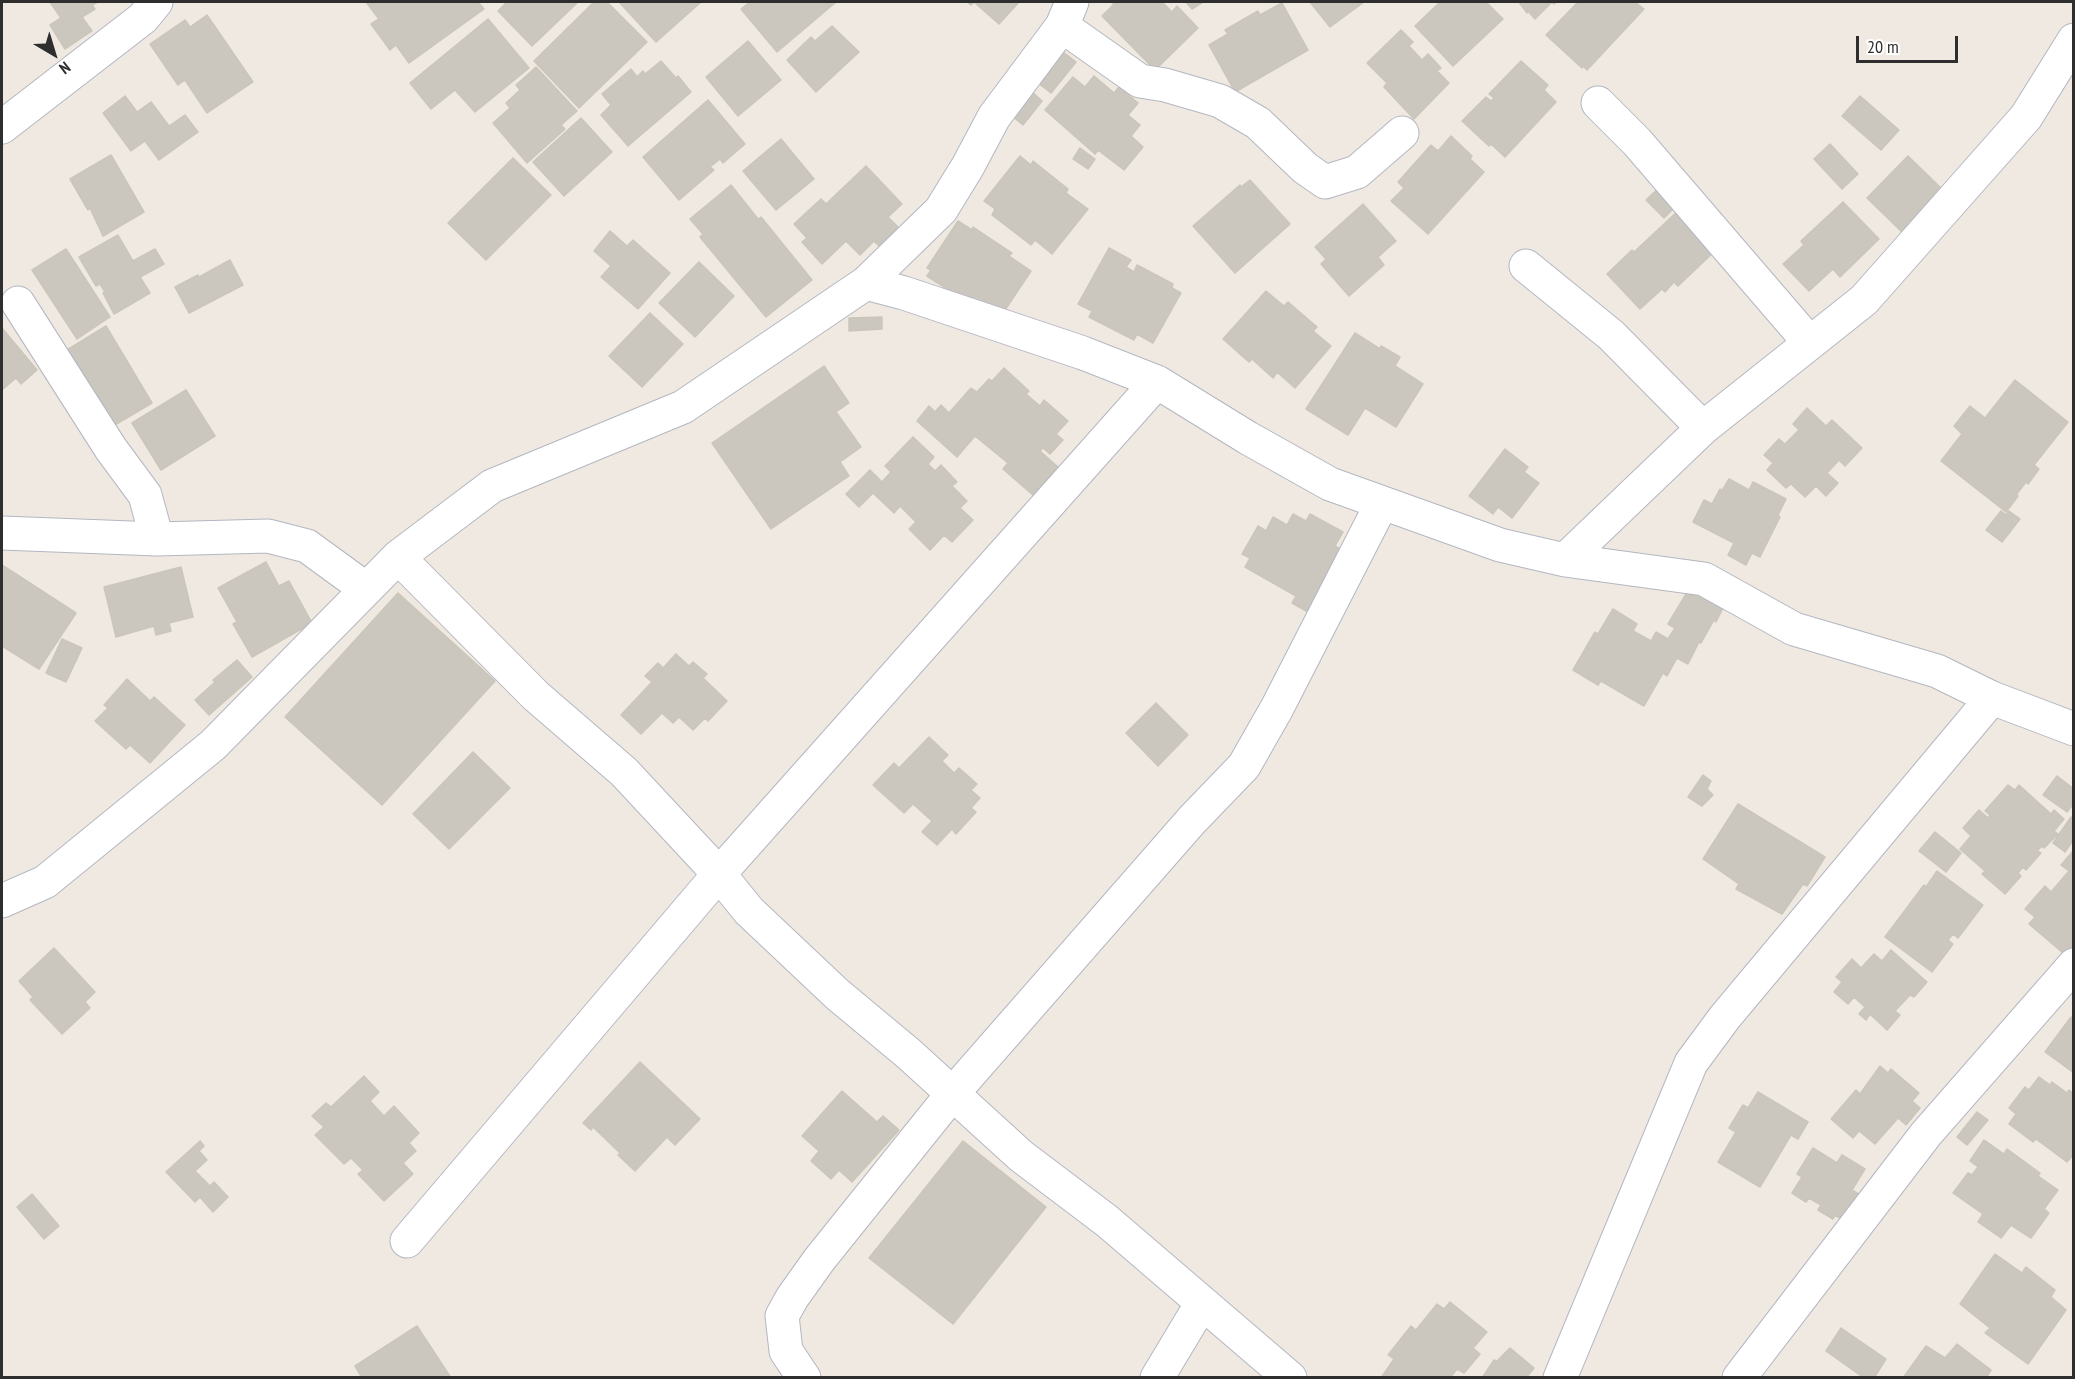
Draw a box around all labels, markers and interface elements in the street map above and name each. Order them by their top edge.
north arrow [24,24,84,84]
scale bar [1859,24,1961,62]
text: 20 m [1867,35,1899,58]
text: N [56,58,75,79]

